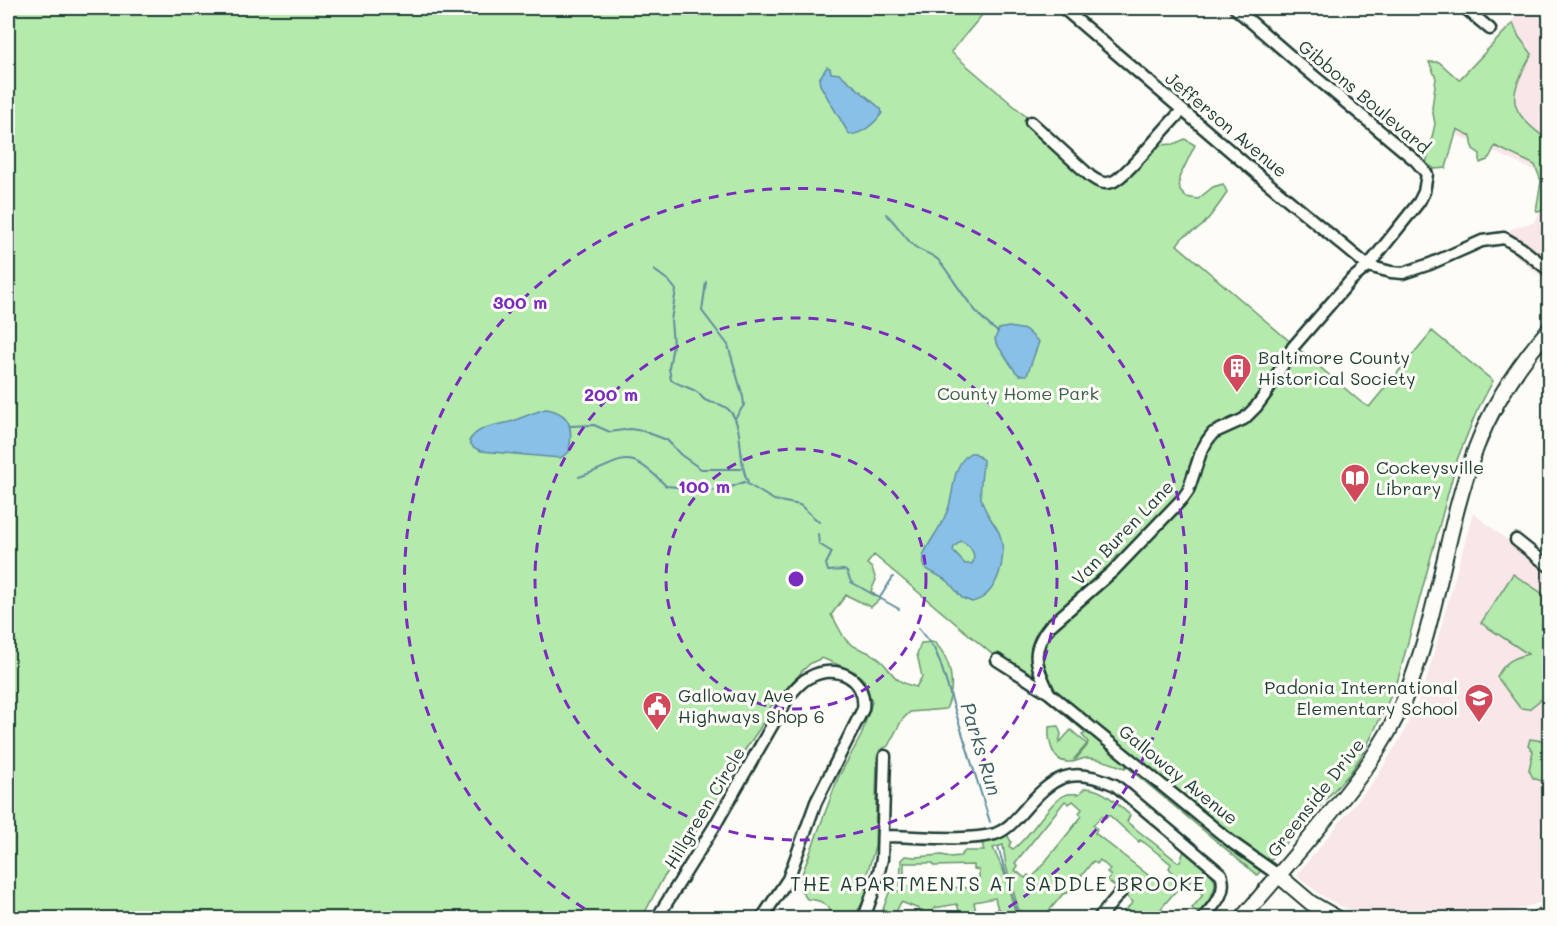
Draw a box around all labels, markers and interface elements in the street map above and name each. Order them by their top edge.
street label: Gibbons Boulevard [1294,34,1436,159]
street label: Jefferson Avenue [1160,66,1293,182]
text: 300 m [493,290,547,314]
place label: Baltimore County Historical Society [1258,345,1416,390]
building icon: Baltimore County Historical Society [1221,352,1253,394]
park label: County Home Park [937,381,1099,405]
text: 200 m [584,382,638,406]
place label: Cockeysville Library [1376,455,1484,500]
library icon: Cockeysville Library [1339,462,1371,504]
text: 100 m [678,474,730,498]
street label: Van Buren Lane [1066,475,1179,590]
centre of rings [786,569,806,589]
place label: Padonia International Elementary School [1264,675,1458,720]
school or university icon: Padonia International Elementary School [1463,682,1495,724]
place label: Galloway Ave Highways Shop 6 [678,683,825,728]
public building icon: Galloway Ave Highways Shop 6 [641,690,673,732]
water label: Parks Run [955,699,1008,799]
street label: Galloway Avenue [1114,719,1243,830]
street label: Greenside Drive [1261,733,1369,862]
street label: Hillgreen Circle [658,742,750,873]
district label: THE APARTMENTS AT SADDLE BROOKE [790,870,1206,896]

